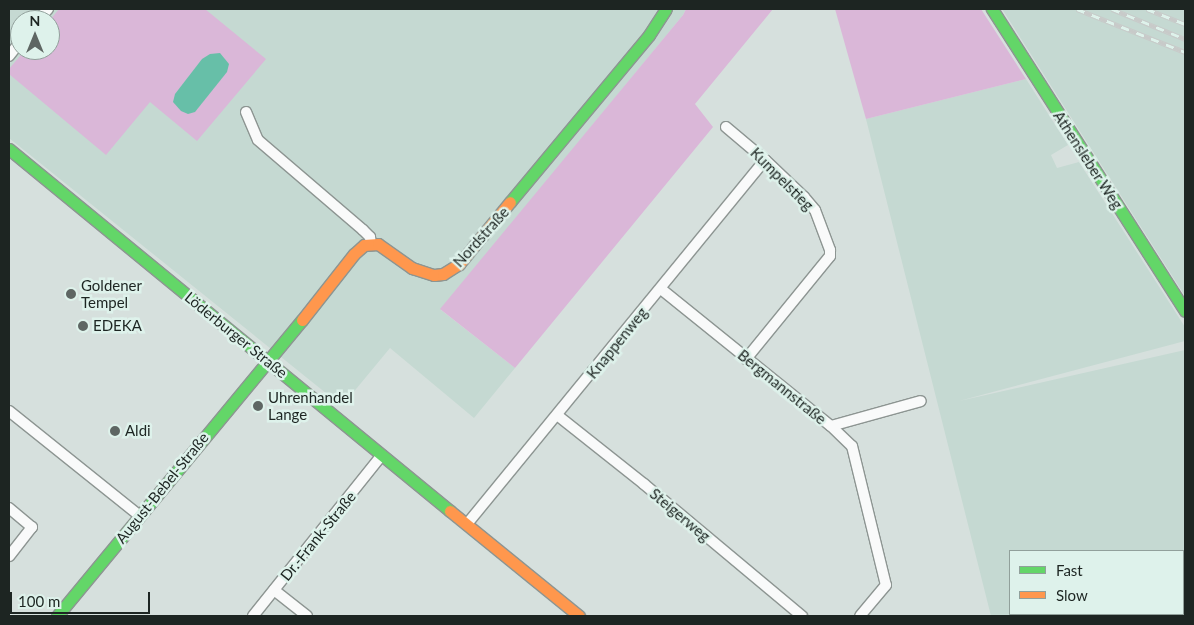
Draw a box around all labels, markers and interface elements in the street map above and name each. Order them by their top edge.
north arrow [10,10,60,60]
text: N [30,12,40,29]
street label: Athensleber Weg [1049,107,1127,213]
street label: Kumpelstieg [747,144,817,214]
street label: Nordstraße [449,203,513,271]
place label: Goldener Tempel [81,276,142,311]
marker: Goldener Tempel [65,288,77,300]
street label: Löderburger Straße [181,288,291,382]
street label: Knappenweg [583,304,651,382]
place label: EDEKA [93,317,142,335]
marker: EDEKA [77,320,89,332]
street label: Bergmannstraße [734,346,830,428]
place label: Uhrenhandel Lange [268,388,353,423]
marker: Uhrenhandel Lange [252,400,264,412]
place label: Aldi [125,422,151,440]
marker: Aldi [109,425,121,437]
street label: August-Bebel-Straße [112,429,212,547]
street label: Steigerweg [646,485,714,545]
street label: Dr.-Frank-Straße [276,488,360,584]
legend [1009,550,1184,615]
text: Fast [1056,561,1083,579]
scale bar [12,582,152,614]
text: Slow [1056,586,1088,604]
text: 100 m [18,592,60,610]

